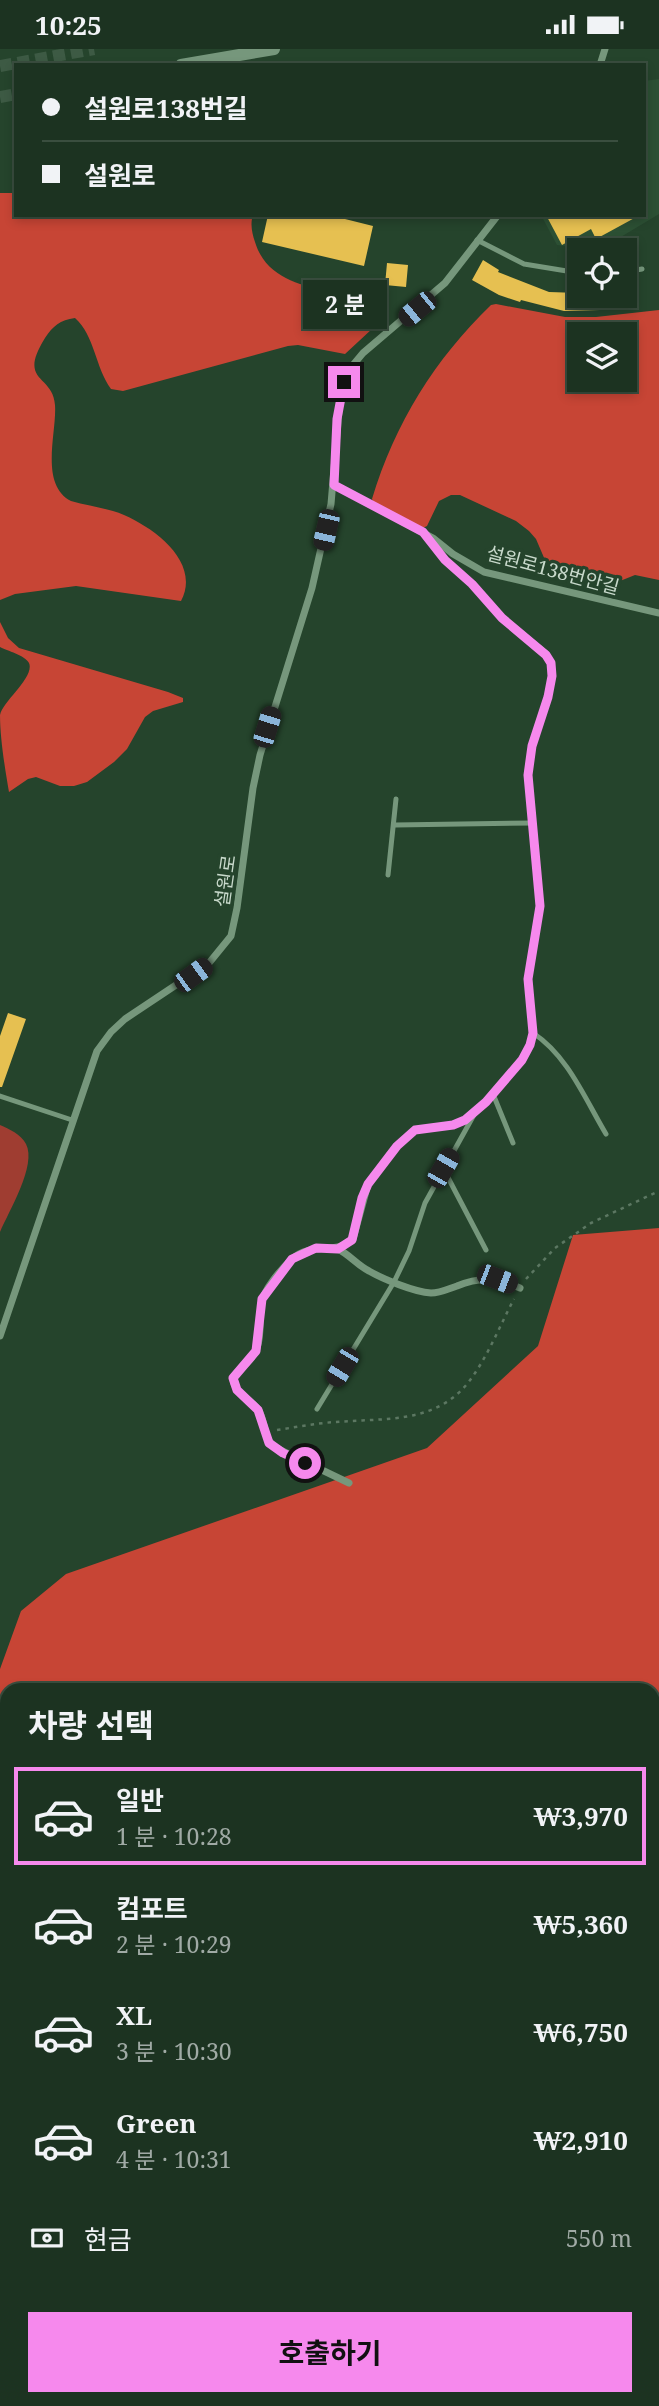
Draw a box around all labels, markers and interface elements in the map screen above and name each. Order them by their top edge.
text: 10:25 [35,7,102,43]
text: 설원로138번길 [84,90,248,126]
text: 설원로 [84,157,156,193]
map controls [567,238,637,392]
button: locate [567,238,637,308]
callout: 2 분 [302,281,386,329]
text: 2 분 [325,288,365,320]
car [395,288,440,330]
button: layers [567,322,637,392]
route end [328,366,360,398]
car [312,507,341,553]
street label: 설원로138번안길 [484,540,622,600]
car [251,704,284,750]
street label: 설원로 [208,853,242,909]
car [170,954,217,996]
car [424,1145,463,1191]
car [474,1262,521,1296]
car [323,1344,362,1390]
route start [289,1447,321,1479]
text: 차량 선택 [28,1703,154,1746]
text: 일반 [116,1782,164,1818]
icon: car [32,1785,95,1848]
text: ₩3,970 [534,1798,628,1834]
text: 1 분 · 10:28 [116,1820,232,1852]
text: 컴포트 [116,1890,188,1926]
icon: car [32,1893,95,1956]
text: ₩5,360 [534,1906,628,1942]
text: 2 분 · 10:29 [116,1928,232,1960]
text: XL [116,1997,152,2033]
icon: car [32,2001,95,2064]
text: ₩6,750 [534,2014,628,2050]
text: 3 분 · 10:30 [116,2035,232,2067]
text: Green [116,2105,197,2141]
icon: car [32,2109,95,2172]
text: ₩2,910 [534,2122,628,2158]
text: 4 분 · 10:31 [116,2143,232,2175]
icon: cash [28,2219,66,2257]
text: 현금 [84,2221,132,2257]
text: 550 m [566,2222,632,2254]
button: 호출하기 [28,2312,632,2392]

